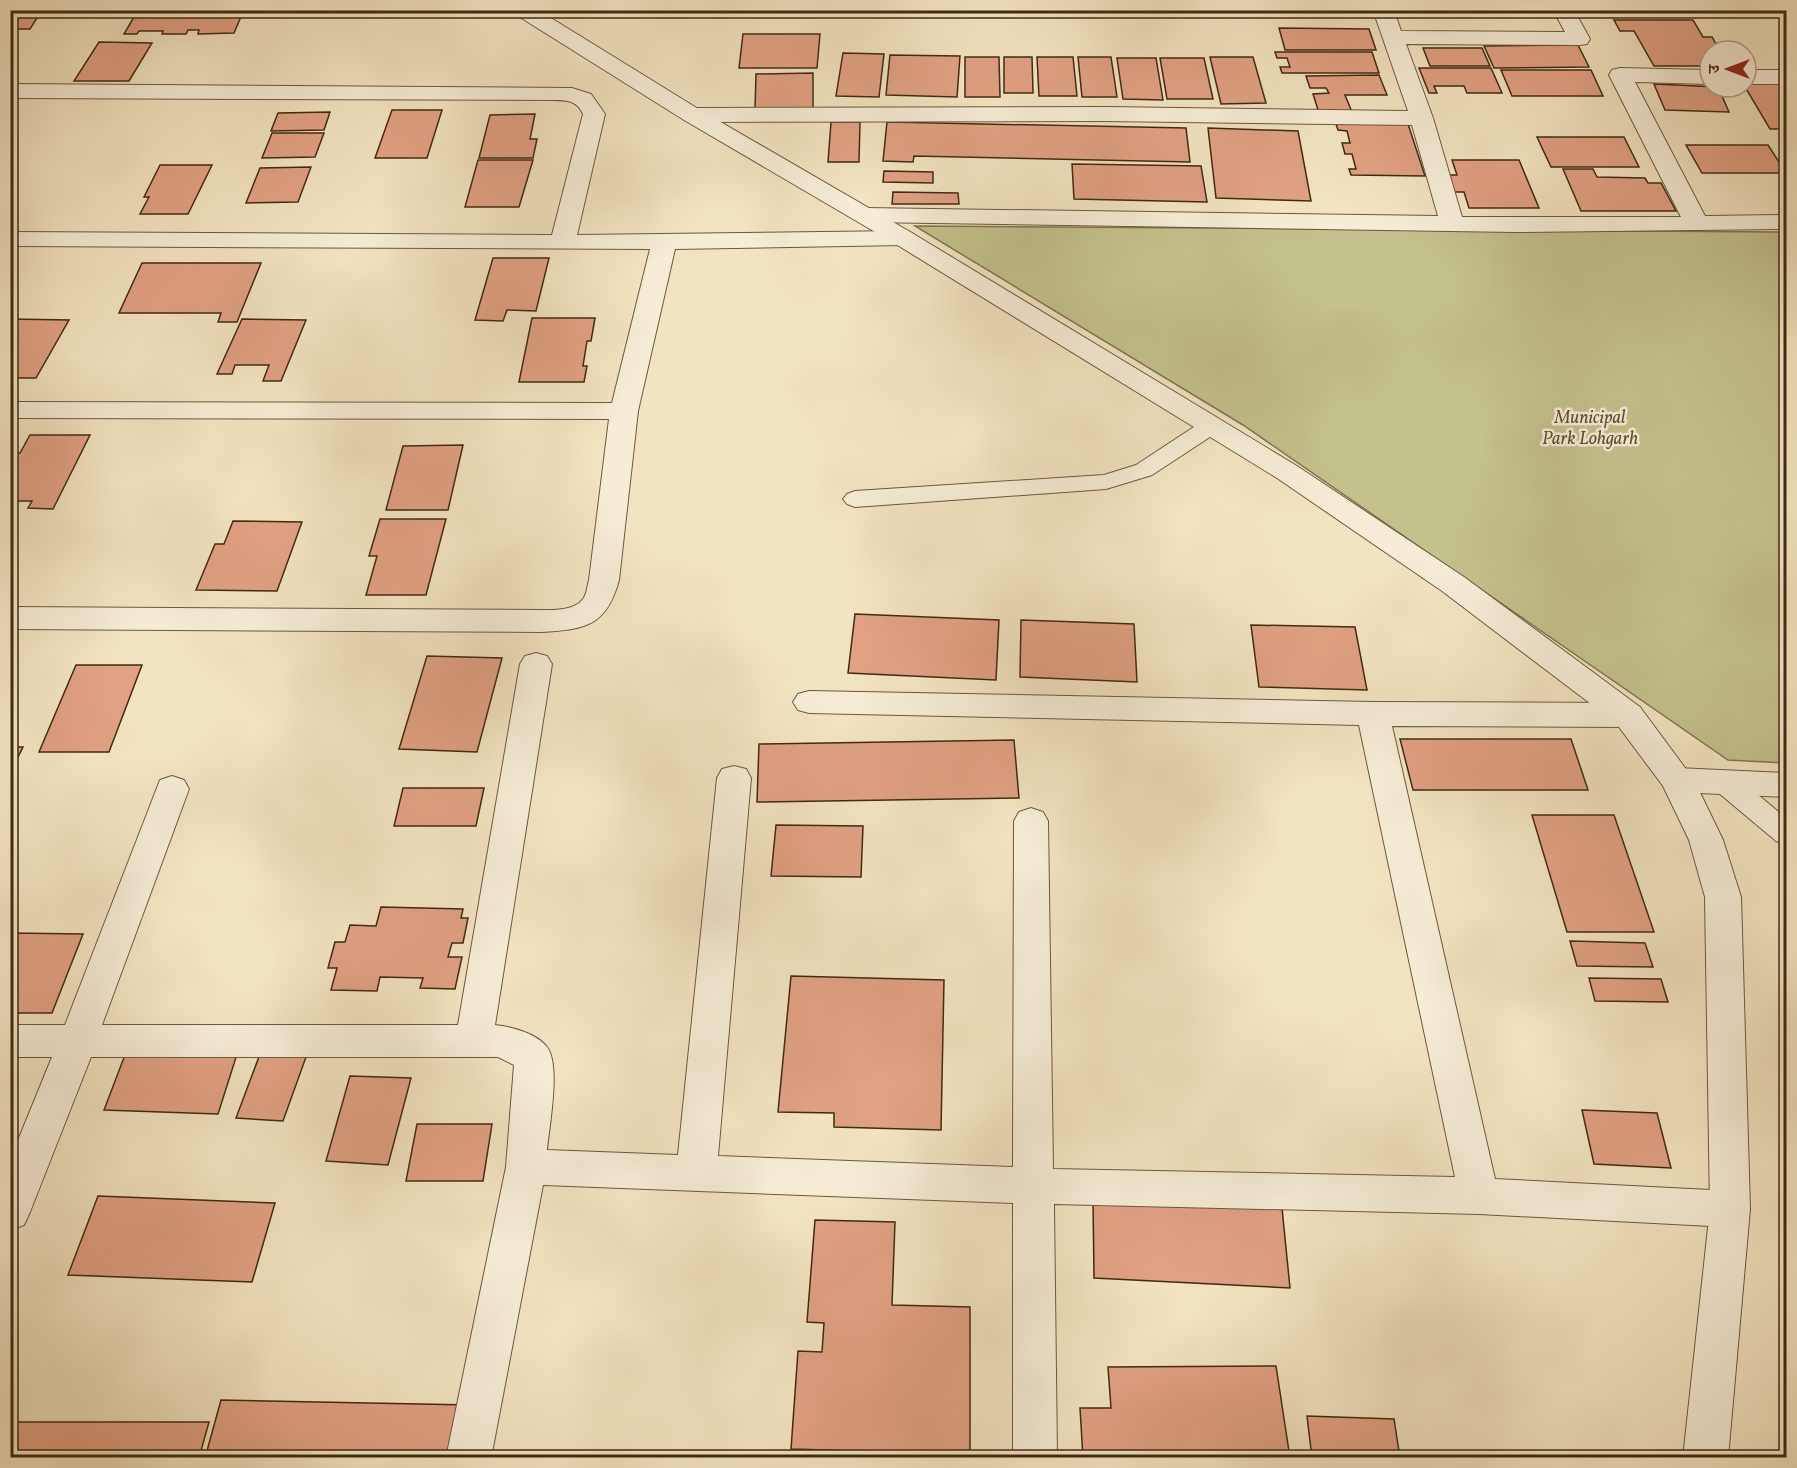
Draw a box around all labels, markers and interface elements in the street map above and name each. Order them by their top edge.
north arrow [1698,39,1758,99]
text: उ [1704,63,1726,74]
park label: Municipal Park Lohgarh [1542,406,1638,452]

